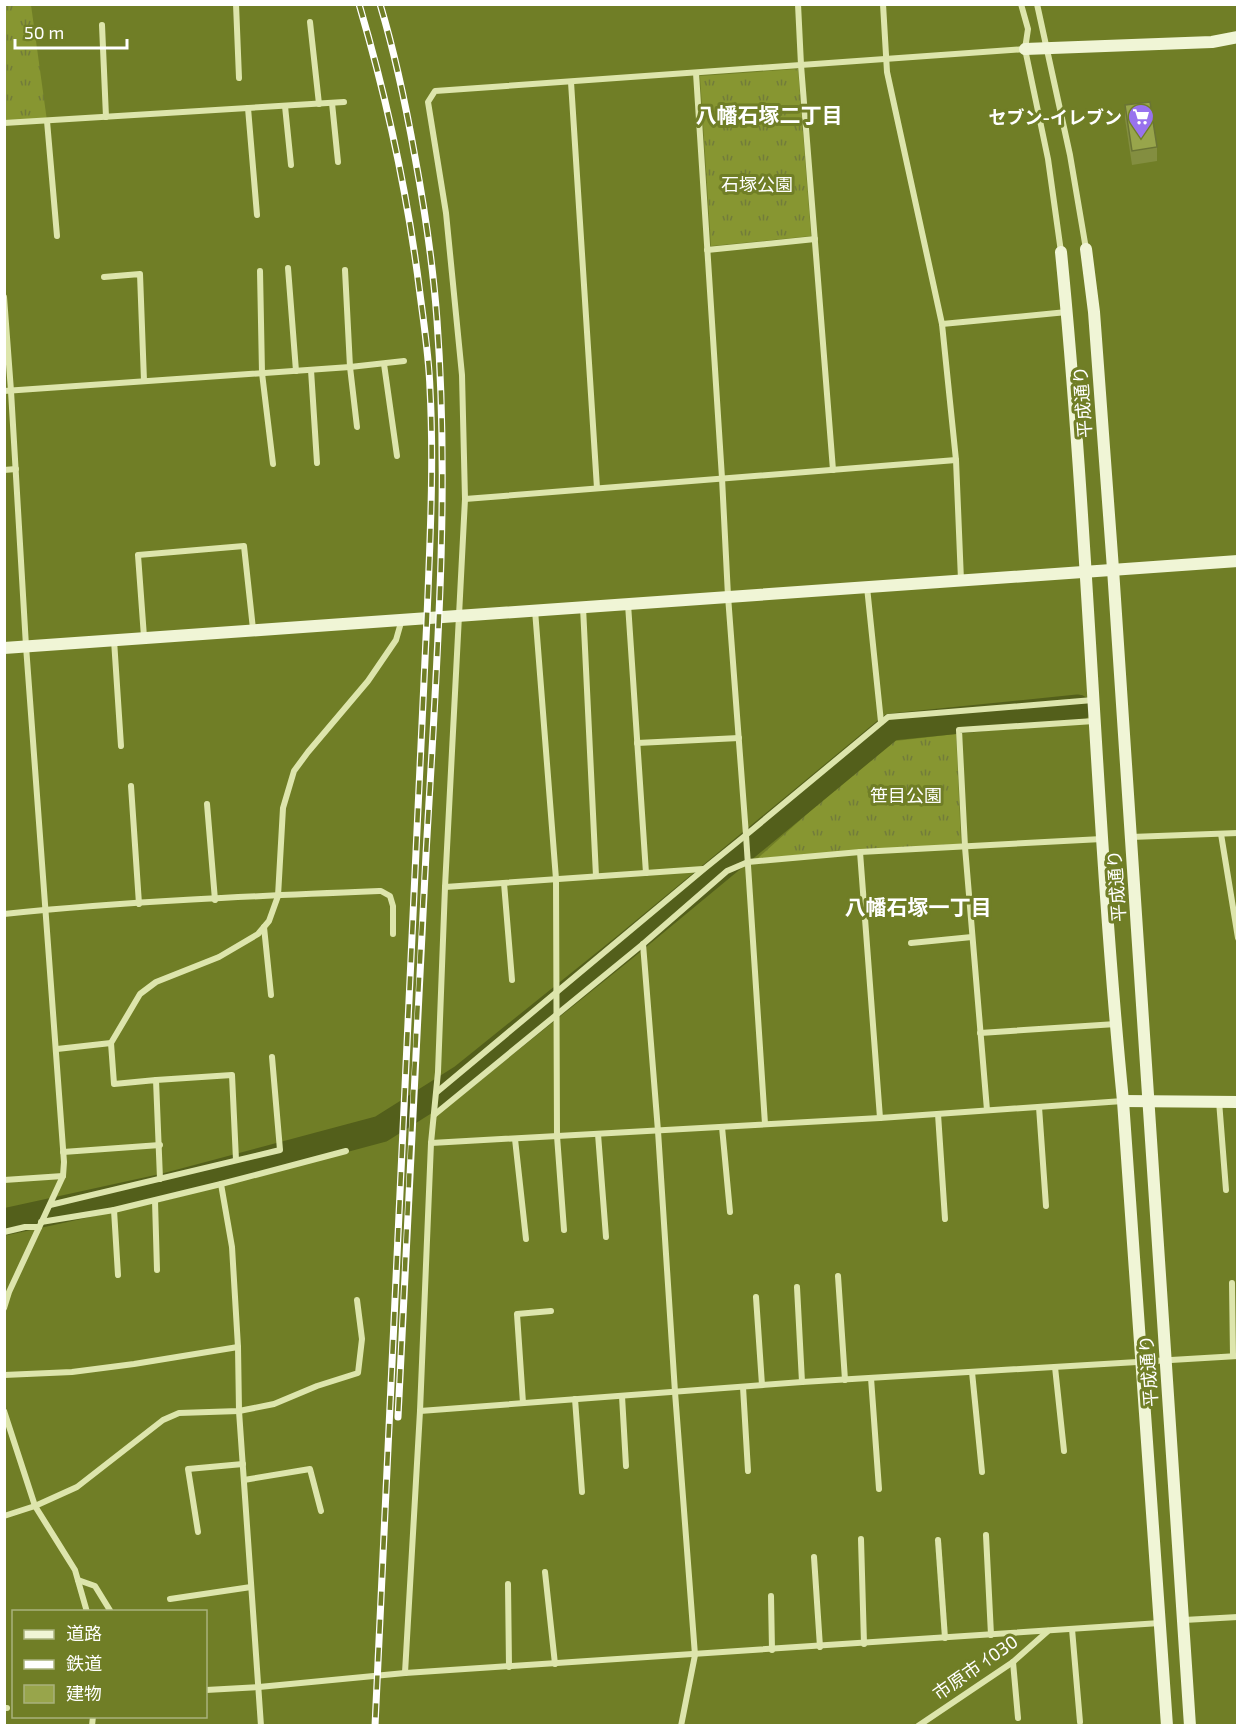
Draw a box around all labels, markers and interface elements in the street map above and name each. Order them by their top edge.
scale bar [15,12,128,50]
text: 50 m [24,21,64,43]
district label: 八幡石塚二丁目 [696,102,843,127]
supermarket icon: セブン-イレブン [1126,102,1156,140]
place label: セブン-イレブン [989,106,1122,128]
park label: 石塚公園 [721,173,793,195]
street label: 平成通り [1069,365,1095,439]
park label: 笹目公園 [870,784,942,806]
street label: 平成通り [1103,849,1129,923]
district label: 八幡石塚一丁目 [845,894,992,919]
street label: 平成通り [1135,1334,1161,1408]
legend [12,1610,207,1718]
text: 道路 [66,1622,102,1644]
street label: 市原市 ｲ030 [928,1630,1022,1704]
text: 鉄道 [66,1652,102,1674]
text: 建物 [66,1682,102,1704]

